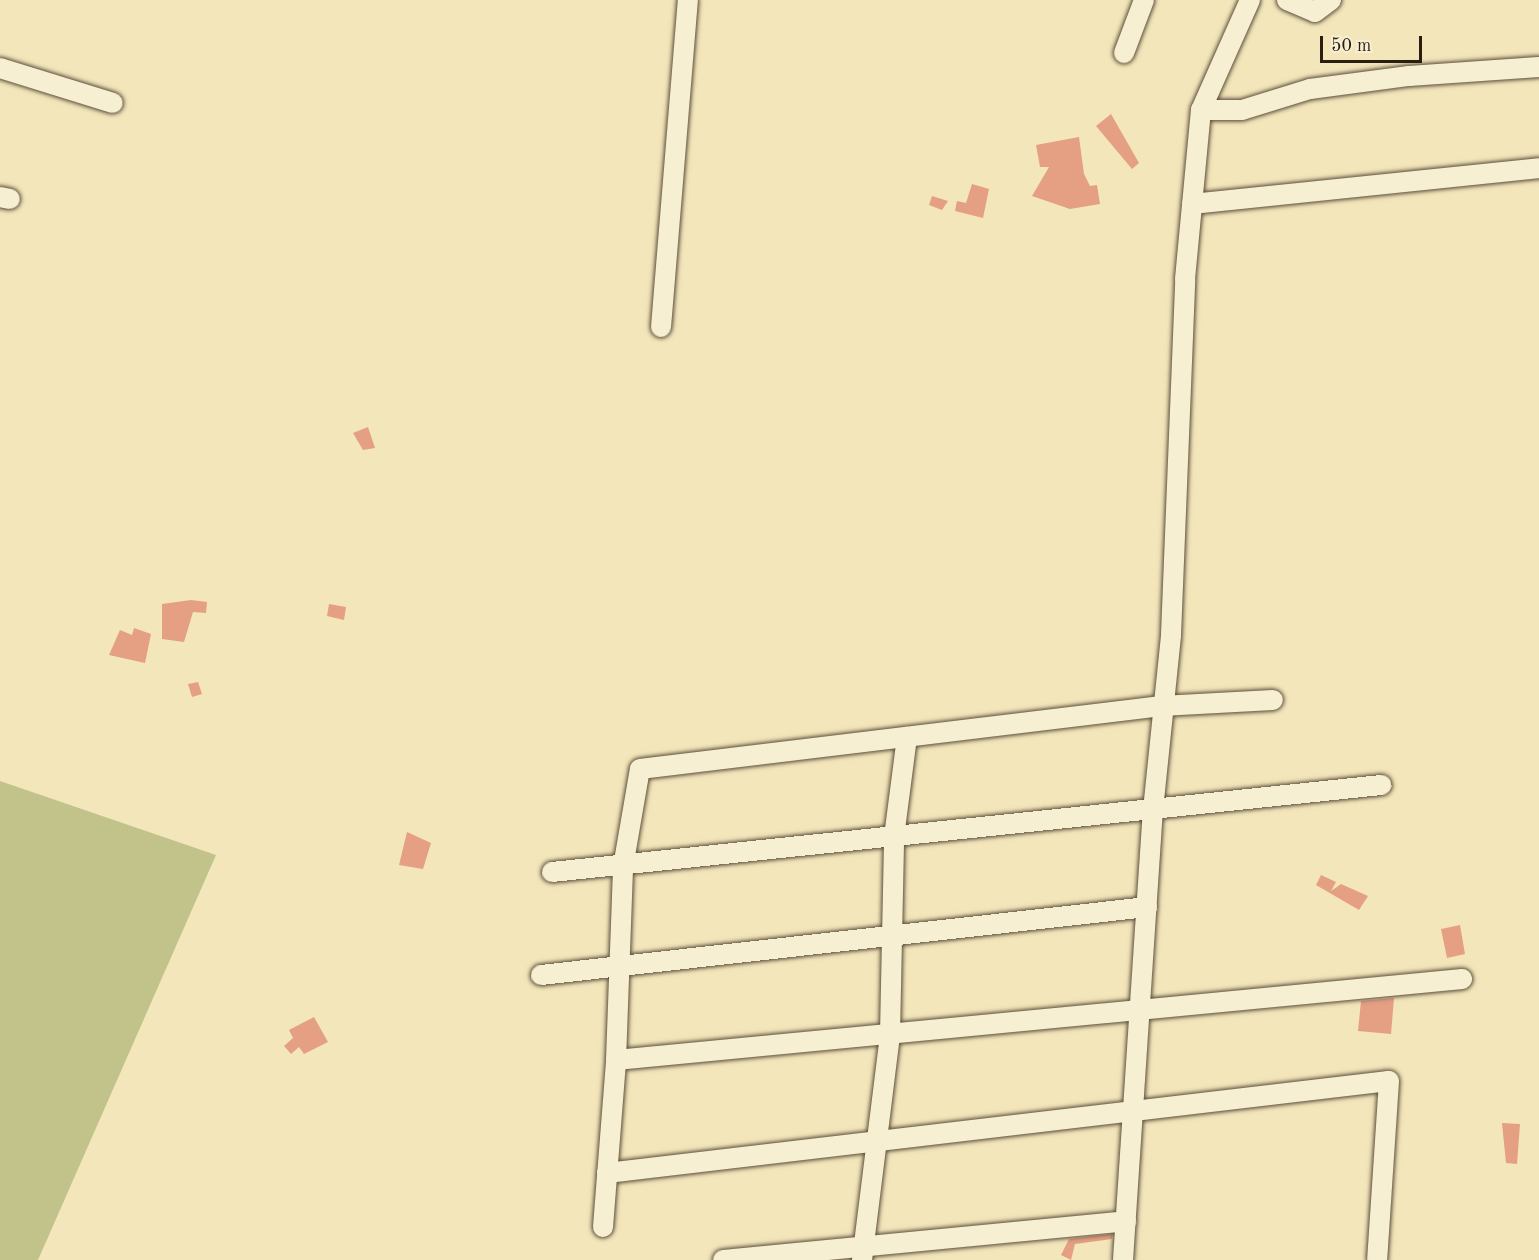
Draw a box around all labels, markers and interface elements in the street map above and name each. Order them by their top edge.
scale bar [1323,24,1425,62]
text: 50 m [1331,37,1371,55]

